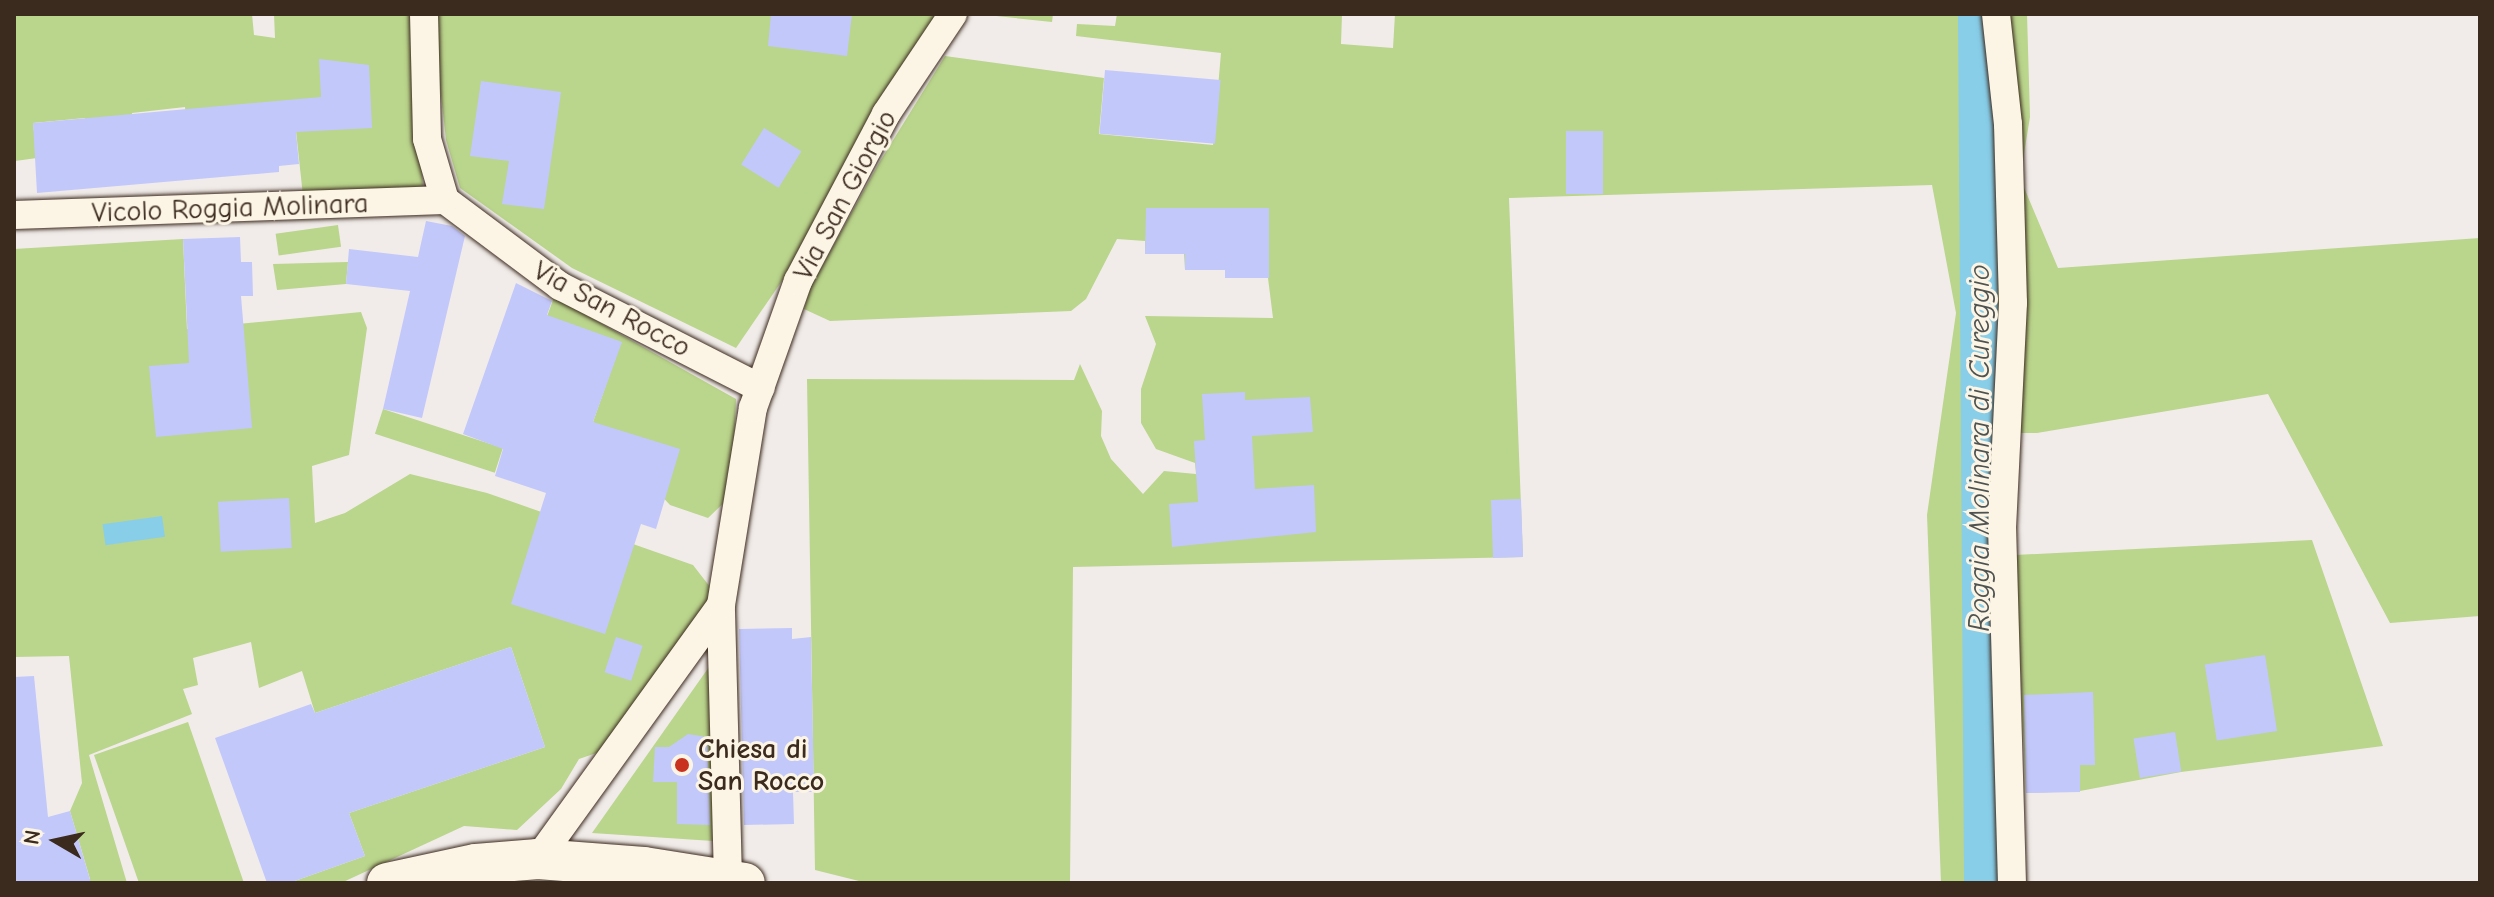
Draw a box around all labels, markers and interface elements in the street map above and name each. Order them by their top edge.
street label: Via San Giorgio [786,104,904,286]
street label: Vicolo Roggia Molinara [91,186,369,230]
street label: Via San Rocco [528,254,696,364]
water label: Roggia Molinara di Cureggio [1962,264,1998,632]
place label: Chiesa di San Rocco [698,732,824,798]
marker: Chiesa di San Rocco [673,756,691,774]
north arrow [16,801,96,881]
text: N [18,828,46,846]

